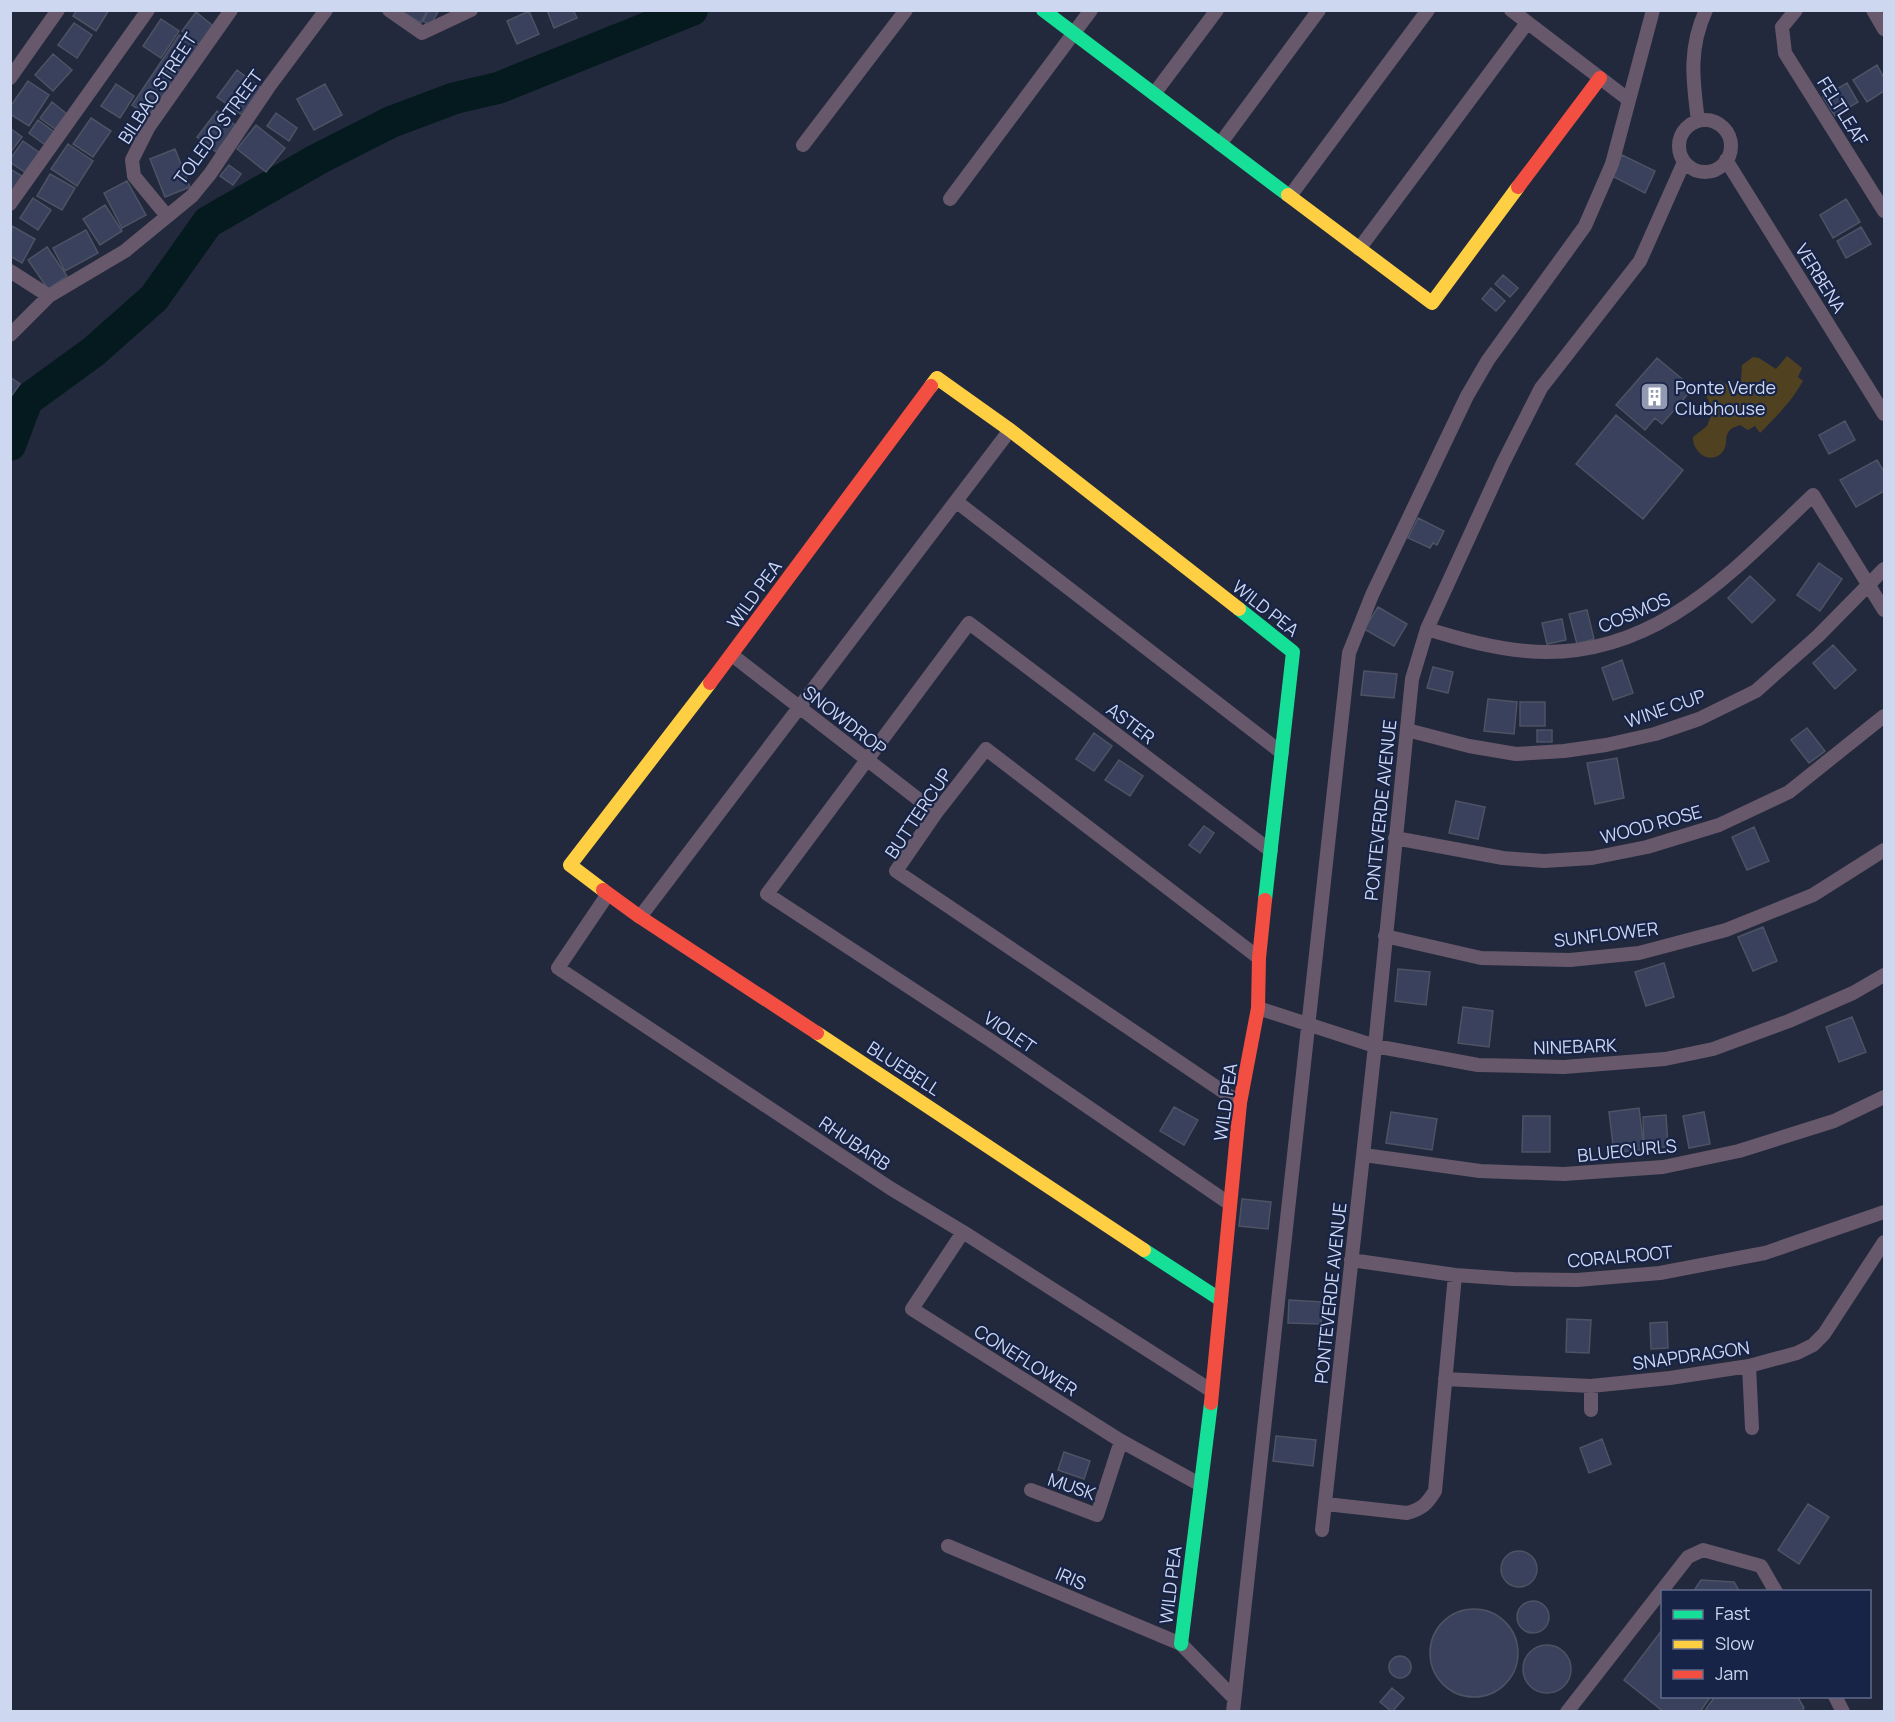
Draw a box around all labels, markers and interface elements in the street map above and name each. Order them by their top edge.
street label: BILBAO STREET [112,28,202,148]
street label: TOLEDO STREET [168,65,268,189]
street label: FELTLEAF [1812,72,1874,150]
street label: VERBENA [1790,239,1852,318]
place label: Ponte Verde Clubhouse [1675,375,1776,420]
building icon: Ponte Verde Clubhouse [1638,381,1670,413]
street label: WILD PEA [721,555,787,633]
street label: WILD PEA [1228,574,1305,642]
street label: COSMOS [1594,586,1674,638]
street label: SNOWDROP [798,680,892,760]
street label: WINE CUP [1622,683,1709,733]
street label: ASTER [1102,697,1160,749]
street label: PONTEVERDE AVENUE [1359,718,1401,902]
street label: BUTTERCUP [879,763,957,863]
street label: WOOD ROSE [1598,799,1704,849]
street label: SUNFLOWER [1552,916,1660,952]
street label: VIOLET [979,1006,1041,1058]
street label: NINEBARK [1533,1033,1617,1059]
street label: BLUEBELL [863,1035,945,1101]
street label: WILD PEA [1208,1061,1242,1143]
street label: RHUBARB [815,1110,895,1176]
street label: BLUECURLS [1576,1133,1678,1167]
street label: PONTEVERDE AVENUE [1309,1201,1351,1385]
street label: CORALROOT [1566,1239,1674,1273]
street label: CONEFLOWER [970,1319,1082,1401]
street label: SNAPDRAGON [1631,1335,1751,1375]
street label: MUSK [1045,1467,1099,1505]
street label: WILD PEA [1153,1544,1187,1625]
street label: IRIS [1052,1561,1090,1595]
legend [1661,1590,1871,1698]
text: Fast [1715,1601,1750,1625]
text: Slow [1715,1631,1755,1655]
text: Jam [1715,1661,1749,1685]

